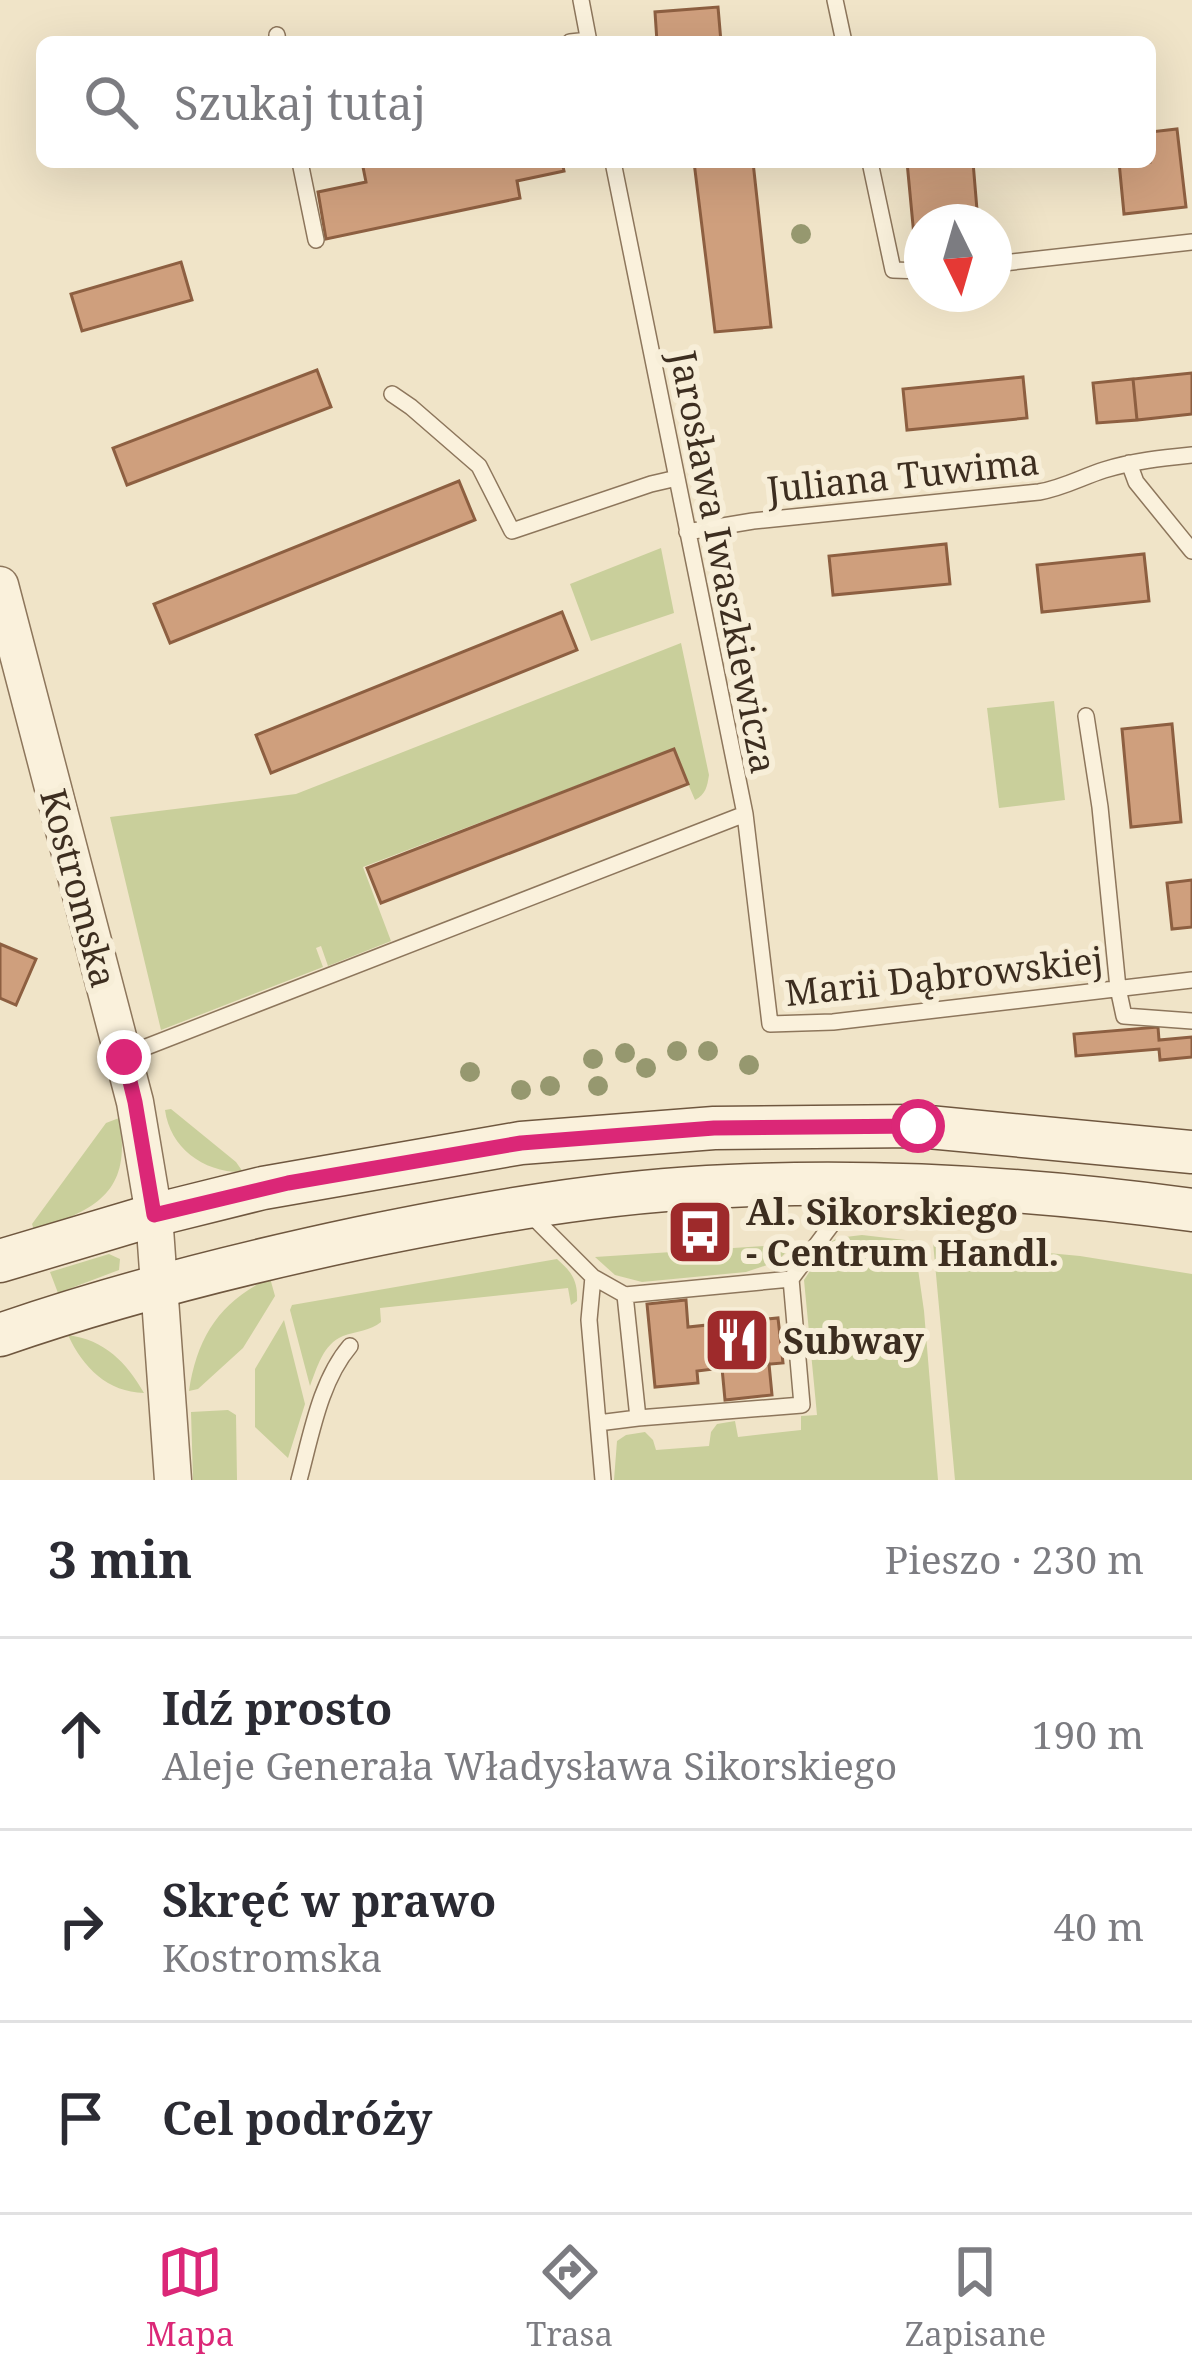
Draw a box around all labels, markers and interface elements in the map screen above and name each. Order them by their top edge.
search box [36,36,1156,168]
icon: search [78,69,144,135]
text: Szukaj tutaj [174,72,426,133]
north arrow [904,204,1012,312]
street label: Jarosława Iwaszkiewicza [659,345,789,778]
street label: Juliana Tuwima [764,436,1041,514]
street label: Kostromska [29,783,129,993]
street label: Marii Dąbrowskiej [783,935,1105,1017]
route end [97,1030,151,1084]
route start [891,1099,945,1153]
place label: Al. Sikorskiego - Centrum Handl. [746,1187,1059,1277]
bus stop icon: Al. Sikorskiego - Centrum Handl. [665,1197,735,1267]
restaurant icon: Subway [702,1305,772,1375]
place label: Subway [783,1316,924,1365]
text: 3 min [48,1523,192,1593]
text: Pieszo · 230 m [885,1532,1144,1585]
text: Idź prosto [162,1677,392,1738]
icon: ahead [48,1701,114,1767]
text: 190 m [1032,1707,1144,1760]
text: Aleje Generała Władysława Sikorskiego [162,1738,897,1791]
text: Skręć w prawo [162,1869,496,1930]
icon: right [48,1893,114,1959]
text: 40 m [1053,1899,1144,1952]
text: Kostromska [162,1930,382,1983]
icon: arrive [48,2085,114,2151]
text: Cel podróży [162,2087,432,2148]
tab: Mapa [146,2239,234,2356]
tab: Trasa [526,2239,613,2356]
tab: Zapisane [905,2239,1046,2356]

